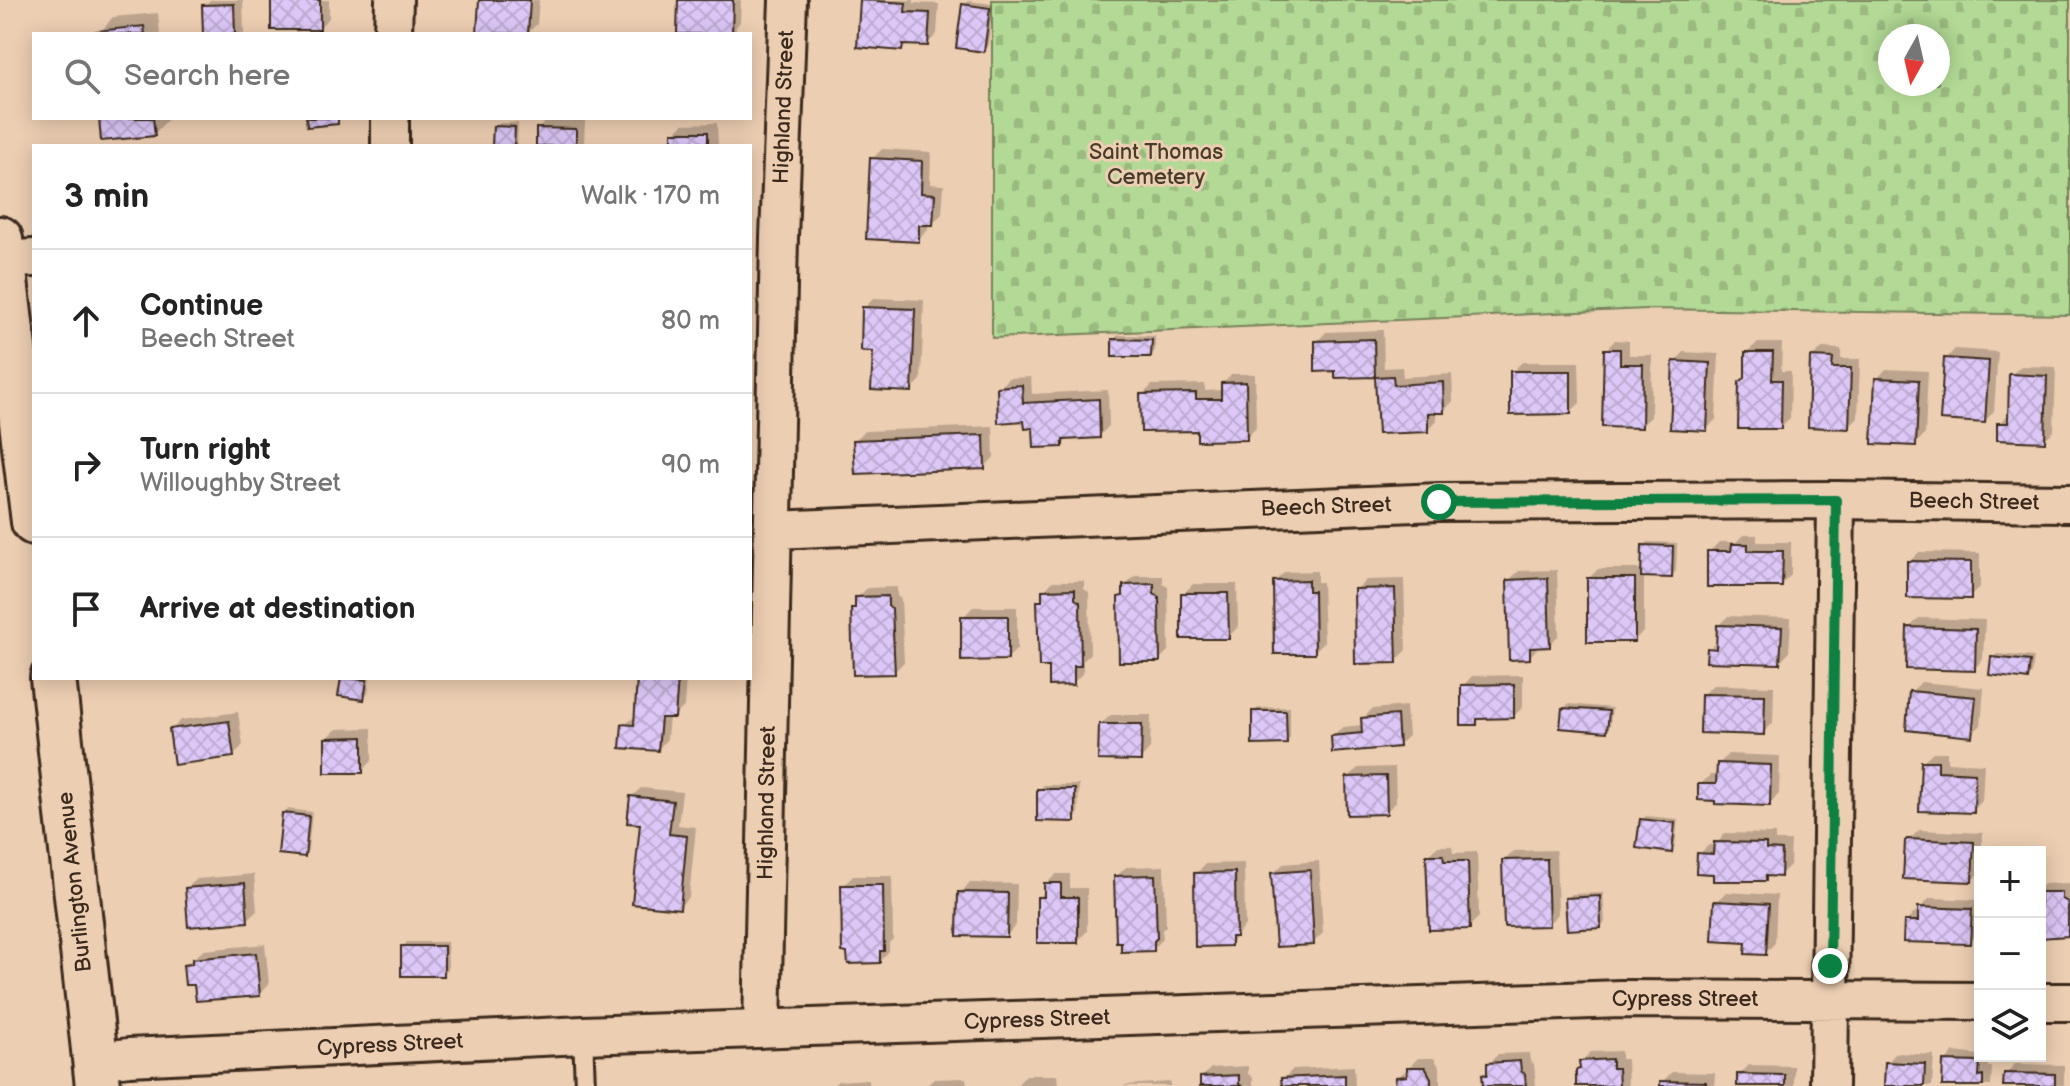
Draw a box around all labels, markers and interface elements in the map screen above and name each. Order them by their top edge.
north arrow [1878,24,1950,96]
street label: Highland Street [768,29,800,185]
search box [32,32,752,120]
icon: search [60,54,104,98]
text: Search here [124,58,290,94]
park label: Saint Thomas Cemetery [1089,139,1223,191]
text: 3 min [64,176,149,217]
text: Walk · 170 m [581,181,720,212]
text: Continue [140,288,263,324]
icon: ahead [64,299,108,343]
text: 80 m [661,306,720,337]
text: Beech Street [140,324,295,355]
text: Turn right [140,432,271,468]
icon: right [64,443,108,487]
text: 90 m [661,450,720,481]
text: Willoughby Street [140,468,341,499]
route start [1421,484,1457,520]
street label: Beech Street [1908,487,2040,517]
street label: Beech Street [1260,491,1392,523]
icon: arrive [64,587,108,631]
text: Arrive at destination [140,591,416,627]
street label: Highland Street [752,725,782,880]
street label: Burlington Avenue [52,790,98,974]
map controls [1974,846,2046,1062]
button: + [1974,846,2046,918]
button: − [1974,918,2046,990]
route end [1812,948,1848,984]
street label: Cypress Street [1612,986,1759,1013]
button: layers [1974,990,2046,1062]
street label: Cypress Street [963,1004,1111,1036]
street label: Cypress Street [316,1028,464,1062]

